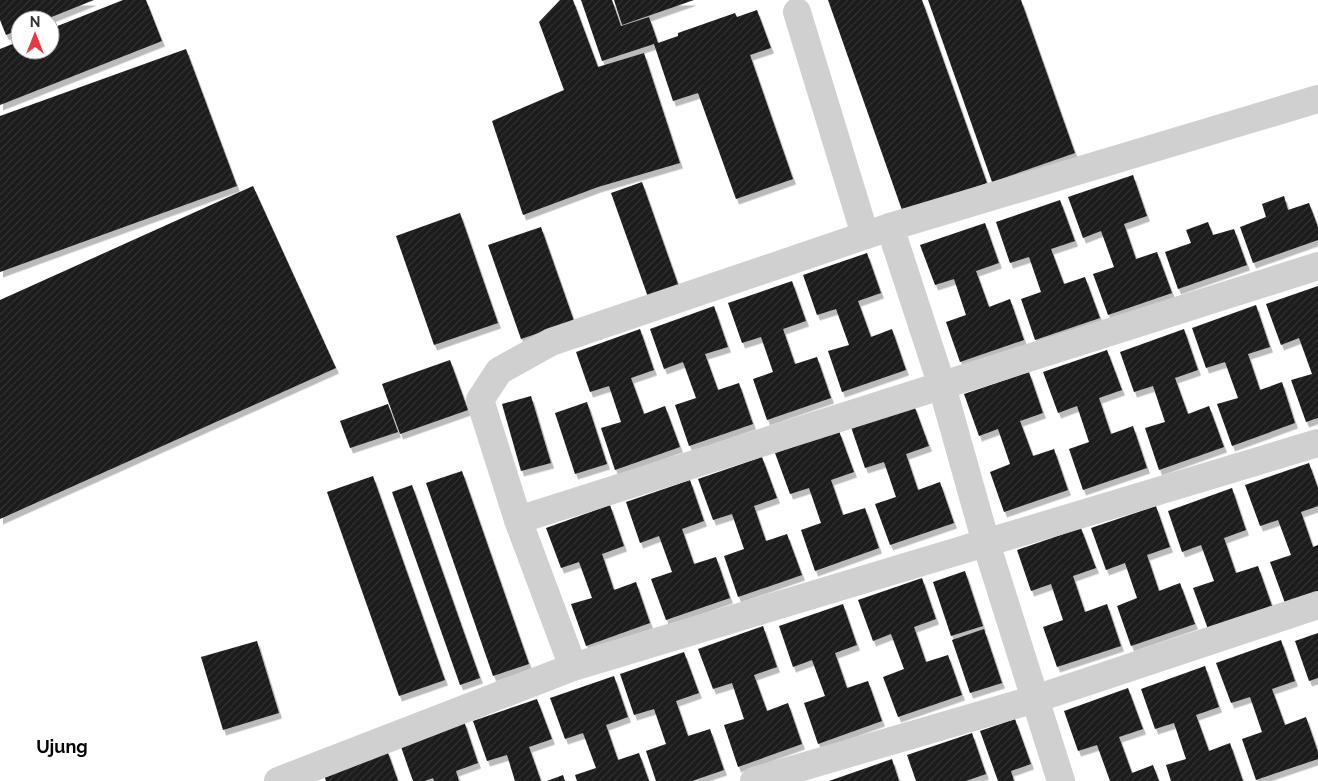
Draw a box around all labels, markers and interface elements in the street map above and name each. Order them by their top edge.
north arrow [10,10,60,60]
text: N [30,14,40,30]
district label: Ujung [36,736,88,757]

